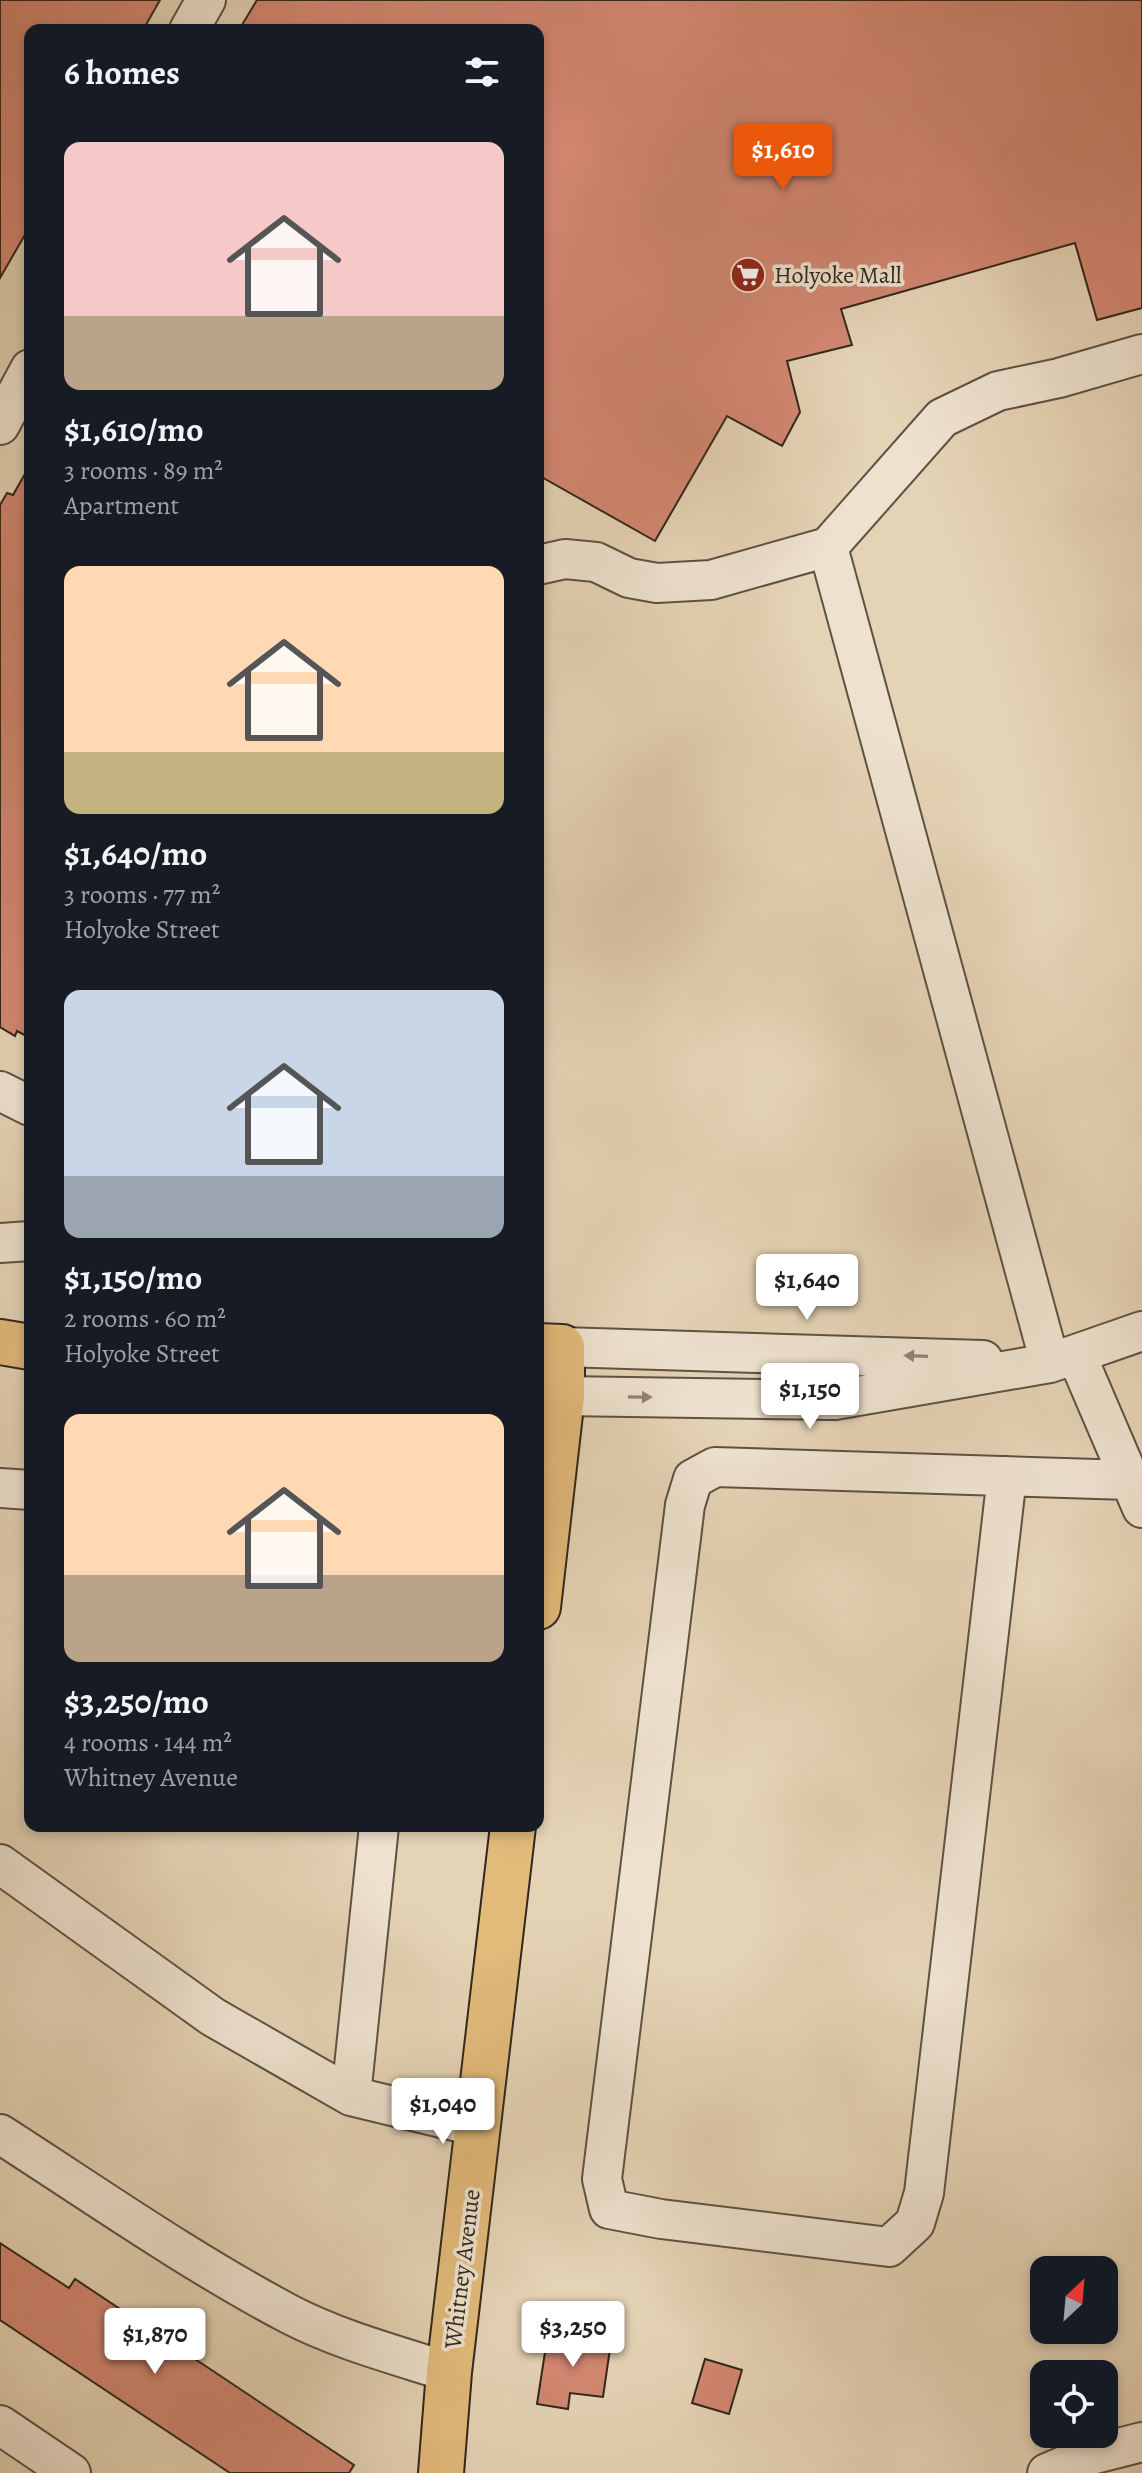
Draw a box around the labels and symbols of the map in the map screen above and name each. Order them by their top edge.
pin: $1,610 [718,124,848,192]
supermarket icon: Holyoke Mall [729,256,767,294]
place label: Holyoke Mall [774,259,902,291]
pin: $1,640 [742,1254,872,1322]
one-way arrow [903,1350,928,1363]
pin: $1,150 [745,1363,875,1431]
one-way arrow [628,1391,653,1403]
pin: $1,040 [378,2078,508,2146]
street label: Whitney Avenue [436,2187,488,2352]
north arrow [1030,2256,1118,2344]
pin: $3,250 [508,2301,638,2369]
pin: $1,870 [90,2308,220,2376]

